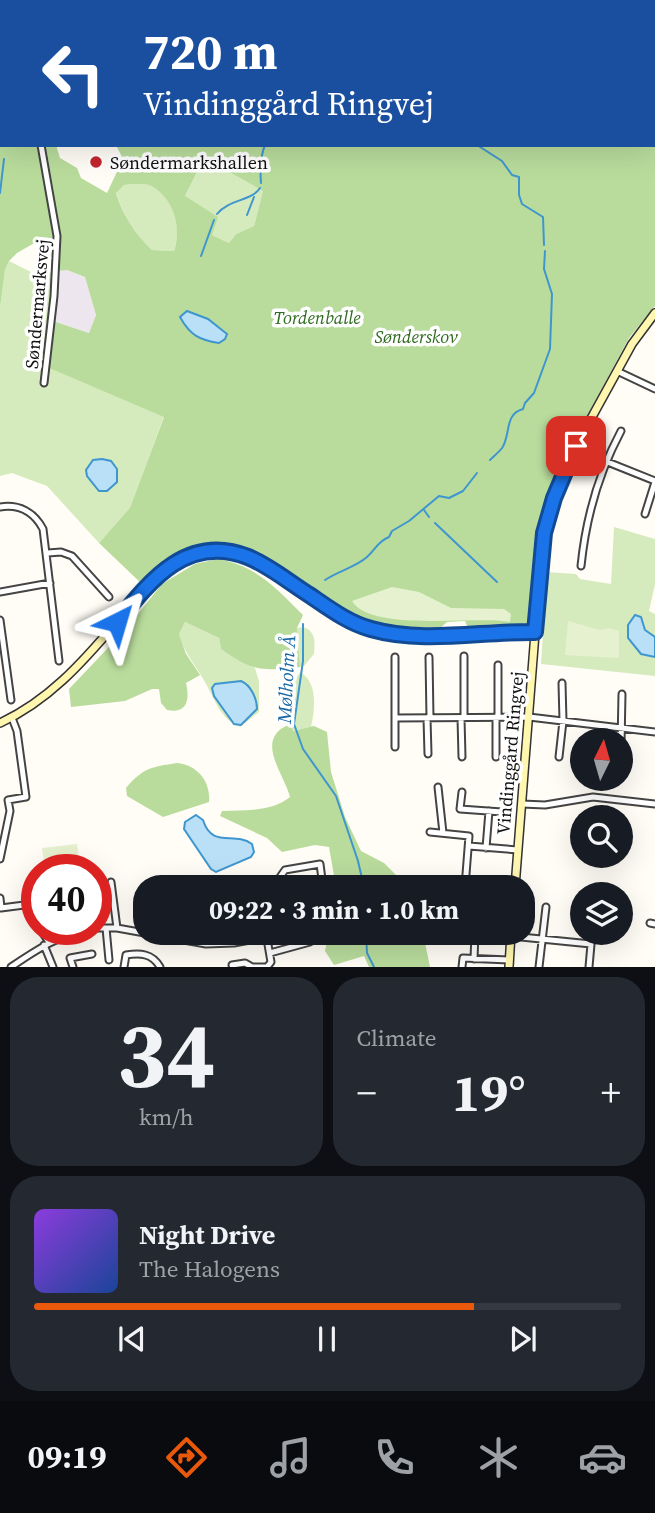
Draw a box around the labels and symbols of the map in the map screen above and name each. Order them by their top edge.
place label: Søndermarkshallen [110,150,268,175]
marker: Søndermarkshallen [88,154,104,170]
street label: Søndermarksvej [19,238,55,370]
park label: Tordenballe [273,305,361,330]
park label: Sønderskov [374,324,458,349]
pin [546,416,606,476]
position arrow [80,585,154,659]
water label: Mølholm Å [271,634,301,725]
street label: Vindinggård Ringvej [490,670,530,836]
north arrow [570,728,634,791]
speed limit sign: 40 [21,854,112,945]

